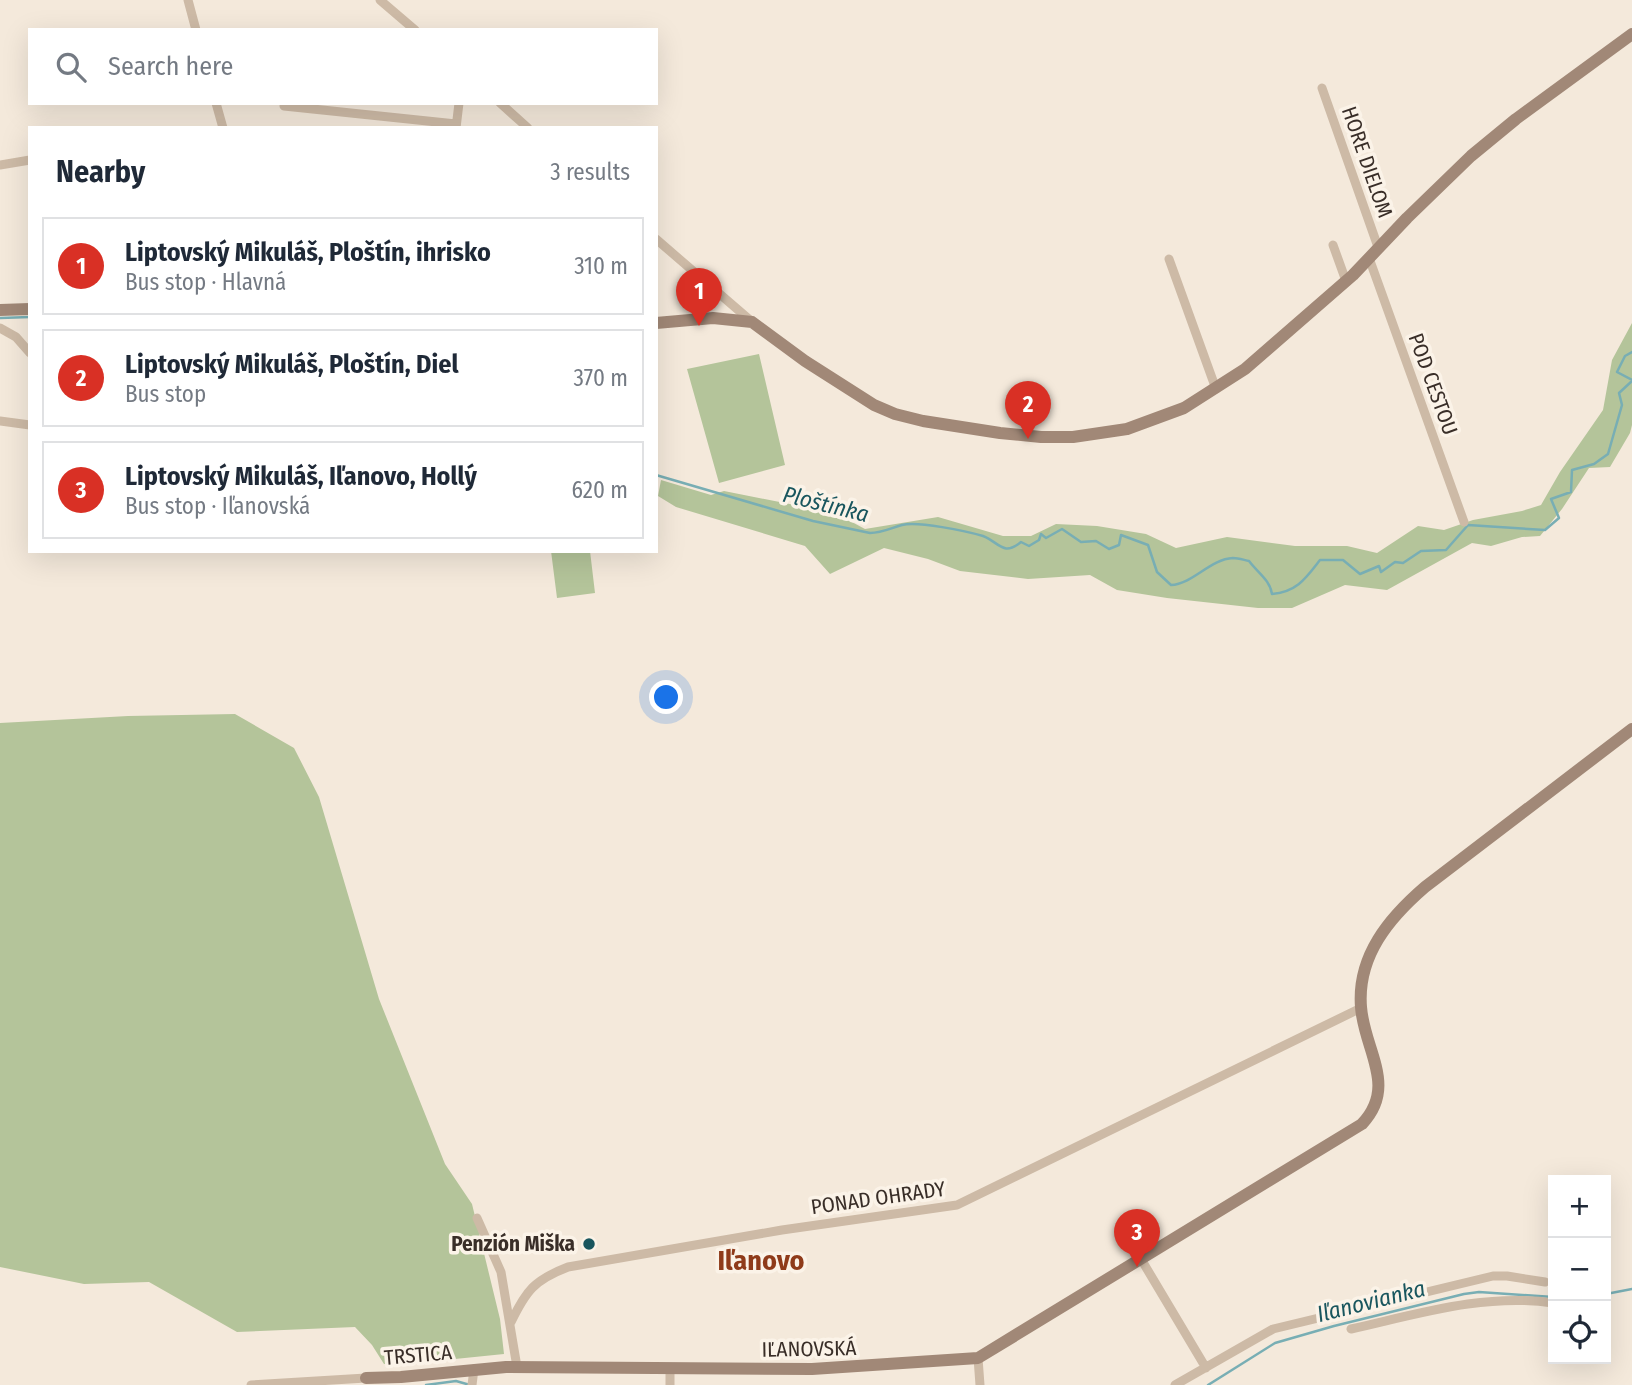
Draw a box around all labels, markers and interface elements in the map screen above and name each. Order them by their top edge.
search box [28,28,658,105]
icon: search [52,48,90,86]
text: Search here [108,51,233,82]
street label: HORE DIELOM [1336,103,1398,221]
text: Nearby [56,154,145,190]
text: 3 results [550,158,630,186]
text: Liptovský Mikuláš, Ploštín, ihrisko [125,237,491,268]
text: 1 [76,252,86,280]
text: 310 m [574,252,628,280]
text: Bus stop · Hlavná [125,268,286,296]
pin: 1 [676,268,722,326]
street label: POD CESTOU [1403,330,1463,438]
text: Liptovský Mikuláš, Ploštín, Diel [125,349,458,380]
text: 2 [76,364,86,392]
text: 370 m [574,364,628,392]
text: Bus stop [125,380,206,408]
pin: 2 [1005,381,1051,439]
text: Liptovský Mikuláš, Iľanovo, Hollý [125,461,477,492]
text: 3 [76,476,86,504]
text: 620 m [572,476,628,504]
water label: Ploštínka [780,480,872,528]
text: Bus stop · Iľanovská [125,492,310,520]
your location [649,680,683,714]
map controls [1548,1175,1611,1364]
button: + [1548,1175,1611,1238]
street label: PONAD OHRADY [809,1176,947,1220]
pin: 3 [1114,1209,1160,1267]
place label: Penzión Miška [451,1231,575,1257]
marker: Penzión Miška [581,1236,597,1252]
button: − [1548,1238,1611,1301]
district label: Iľanovo [717,1244,805,1277]
water label: Iľanovianka [1314,1274,1428,1328]
button: locate [1548,1301,1611,1364]
street label: IĽANOVSKÁ [761,1335,857,1363]
street label: TRSTICA [383,1339,453,1371]

